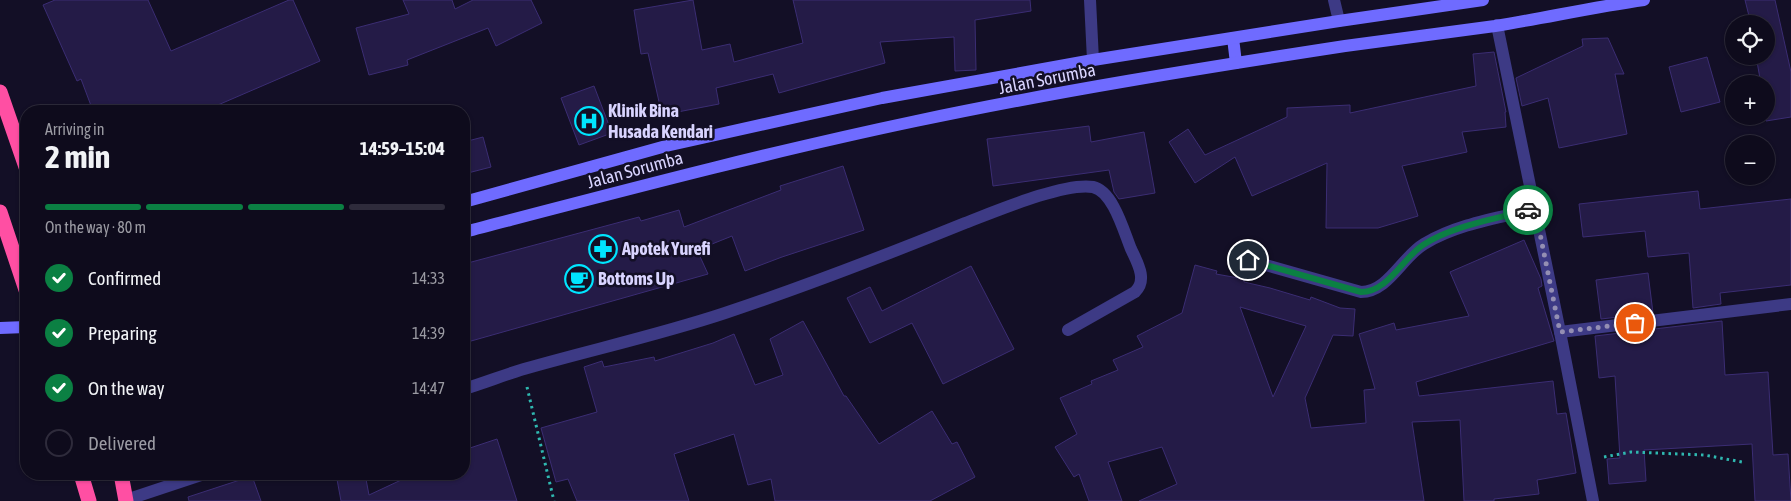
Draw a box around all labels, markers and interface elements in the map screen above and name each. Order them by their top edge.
map controls [1725,15,1775,185]
button: locate [1725,15,1775,65]
street label: Jalan Sorumba [997,59,1097,98]
button: + [1725,75,1775,125]
place label: Klinik Bina Husada Kendari [608,100,713,142]
hospital icon: Klinik Bina Husada Kendari [574,106,604,136]
text: Arriving in [45,120,105,138]
button: − [1725,135,1775,185]
text: 14:59–15:04 [360,137,445,159]
text: 2 min [45,138,110,175]
street label: Jalan Sorumba [585,147,685,192]
courier [1503,185,1553,235]
icon: car [1514,196,1542,224]
text: On the way · 80 m [45,218,146,236]
pharmacy icon: Apotek Yurefi [588,234,618,264]
place label: Apotek Yurefi [621,238,711,259]
pin [1227,239,1269,281]
icon: home [1234,246,1262,274]
icon: check [45,264,73,292]
cafe icon: Bottoms Up [564,264,594,294]
text: Confirmed [88,267,161,289]
place label: Bottoms Up [598,268,675,289]
text: 14:33 [412,269,445,287]
pin [1614,302,1656,344]
icon: bag [1621,309,1649,337]
icon: check [45,319,73,347]
text: Preparing [88,322,157,344]
text: 14:39 [412,324,445,342]
icon: check [45,374,73,402]
text: On the way [88,377,165,399]
text: 14:47 [412,379,445,397]
text: Delivered [88,432,156,454]

